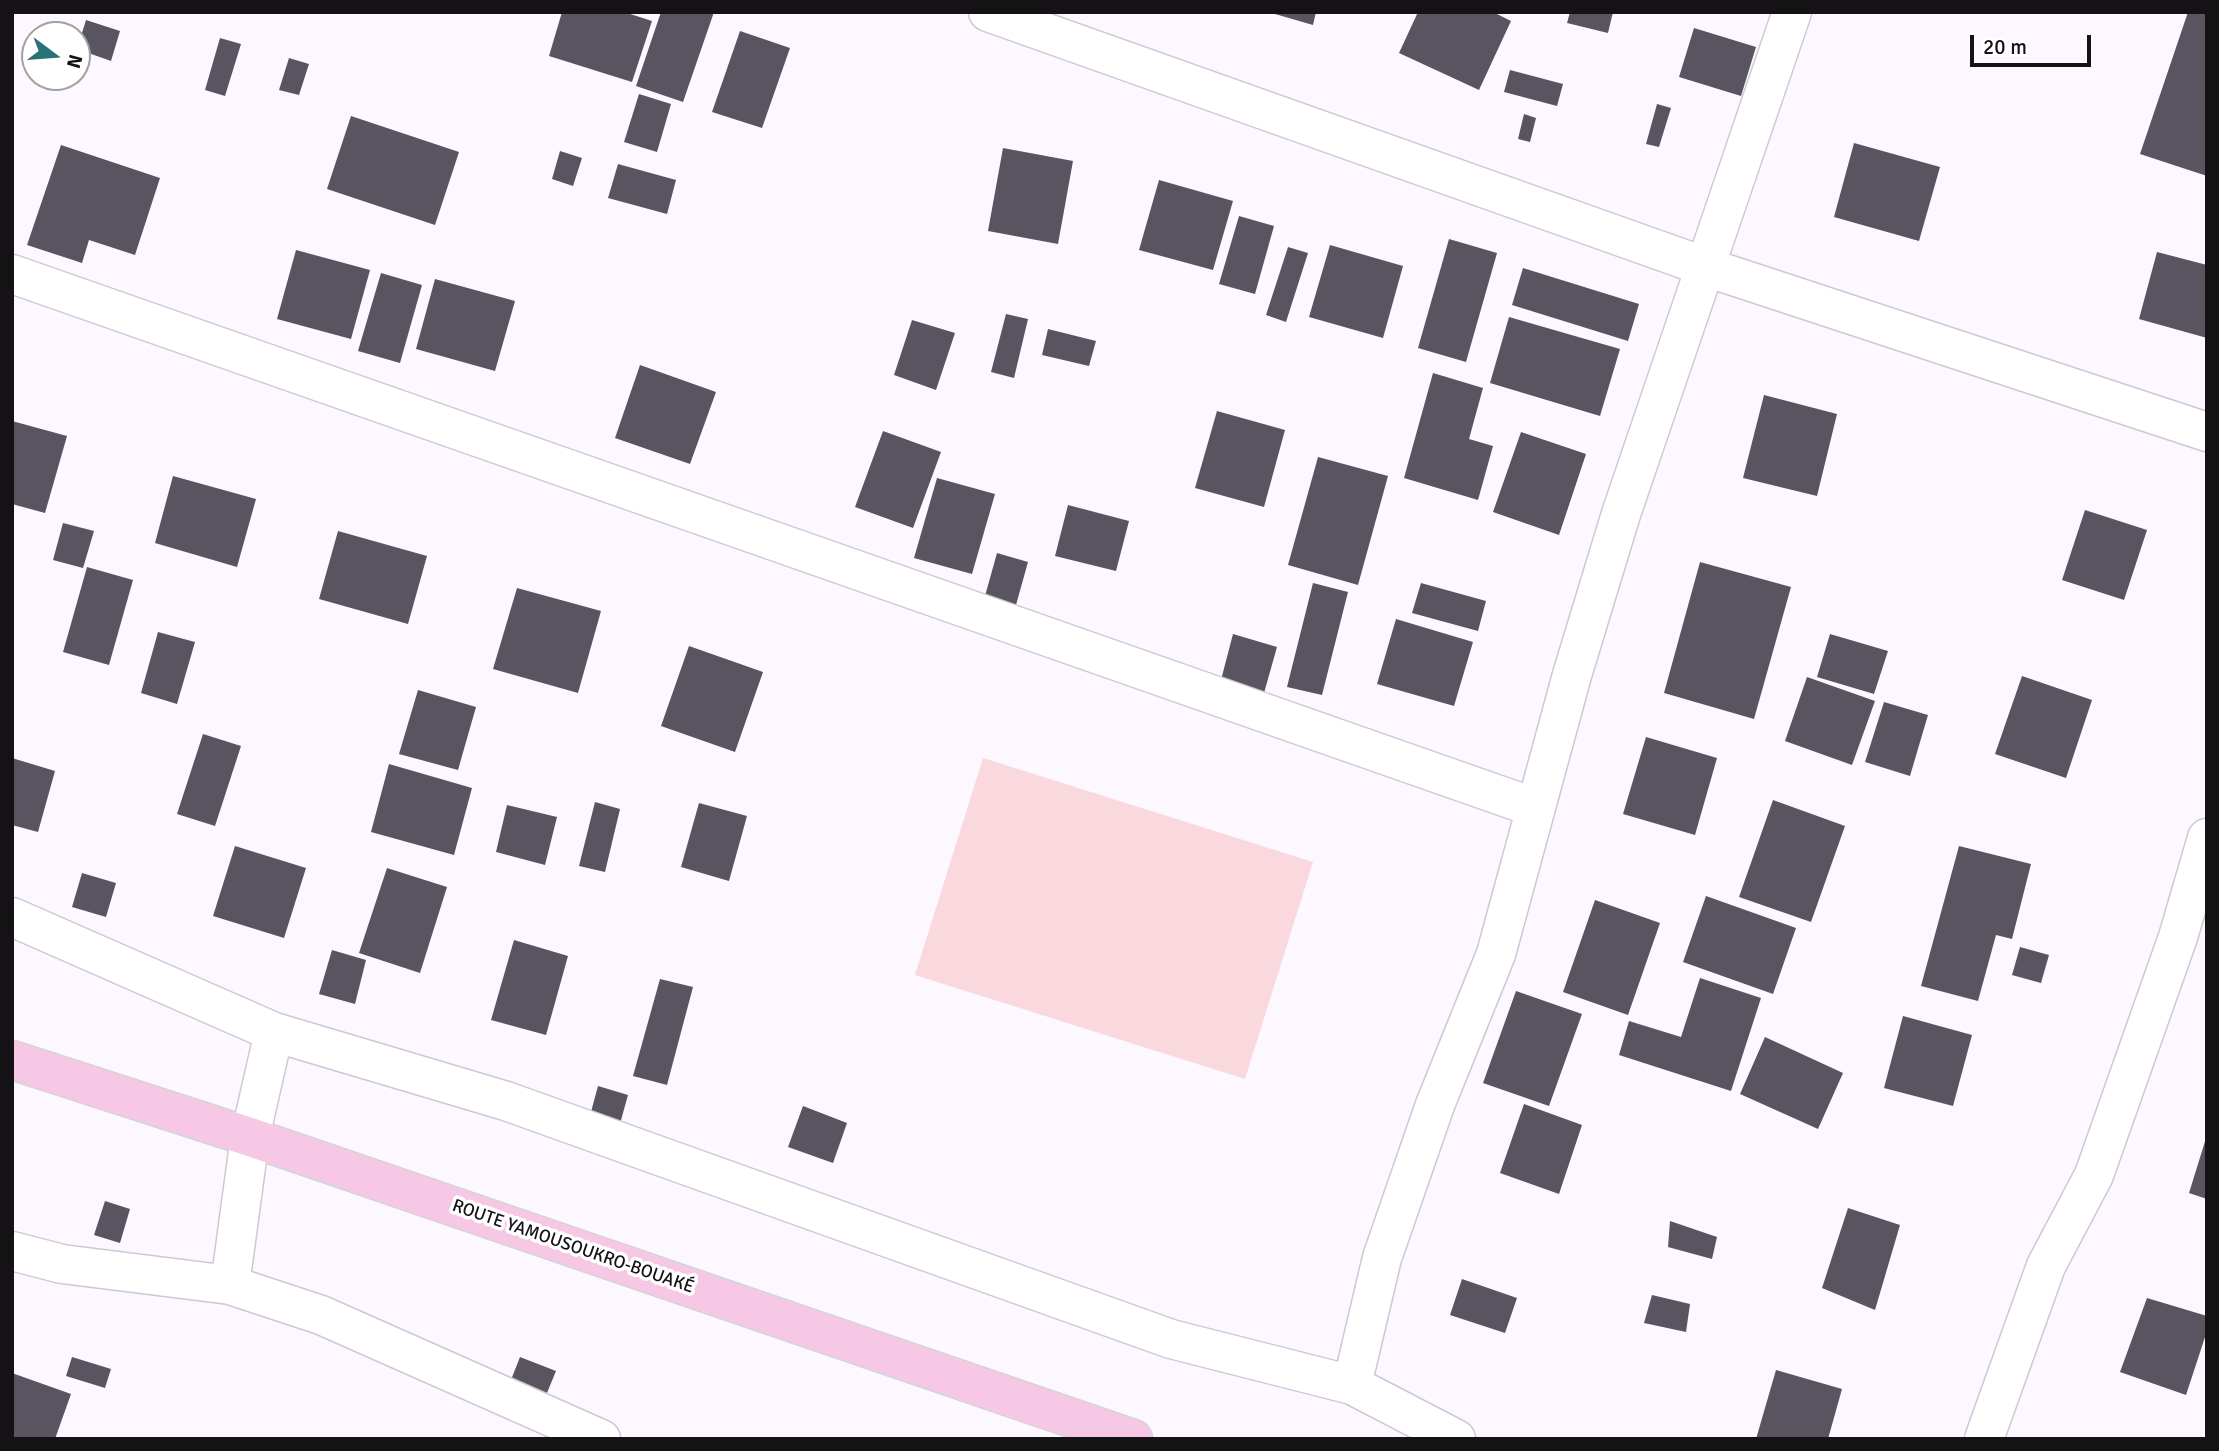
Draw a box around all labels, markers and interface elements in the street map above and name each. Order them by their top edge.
north arrow [21,21,91,91]
scale bar [1974,21,2095,65]
text: 20 m [1983,34,2027,60]
text: N [61,52,88,71]
street label: ROUTE YAMOUSOUKRO-BOUAKÉ [449,1195,697,1299]

